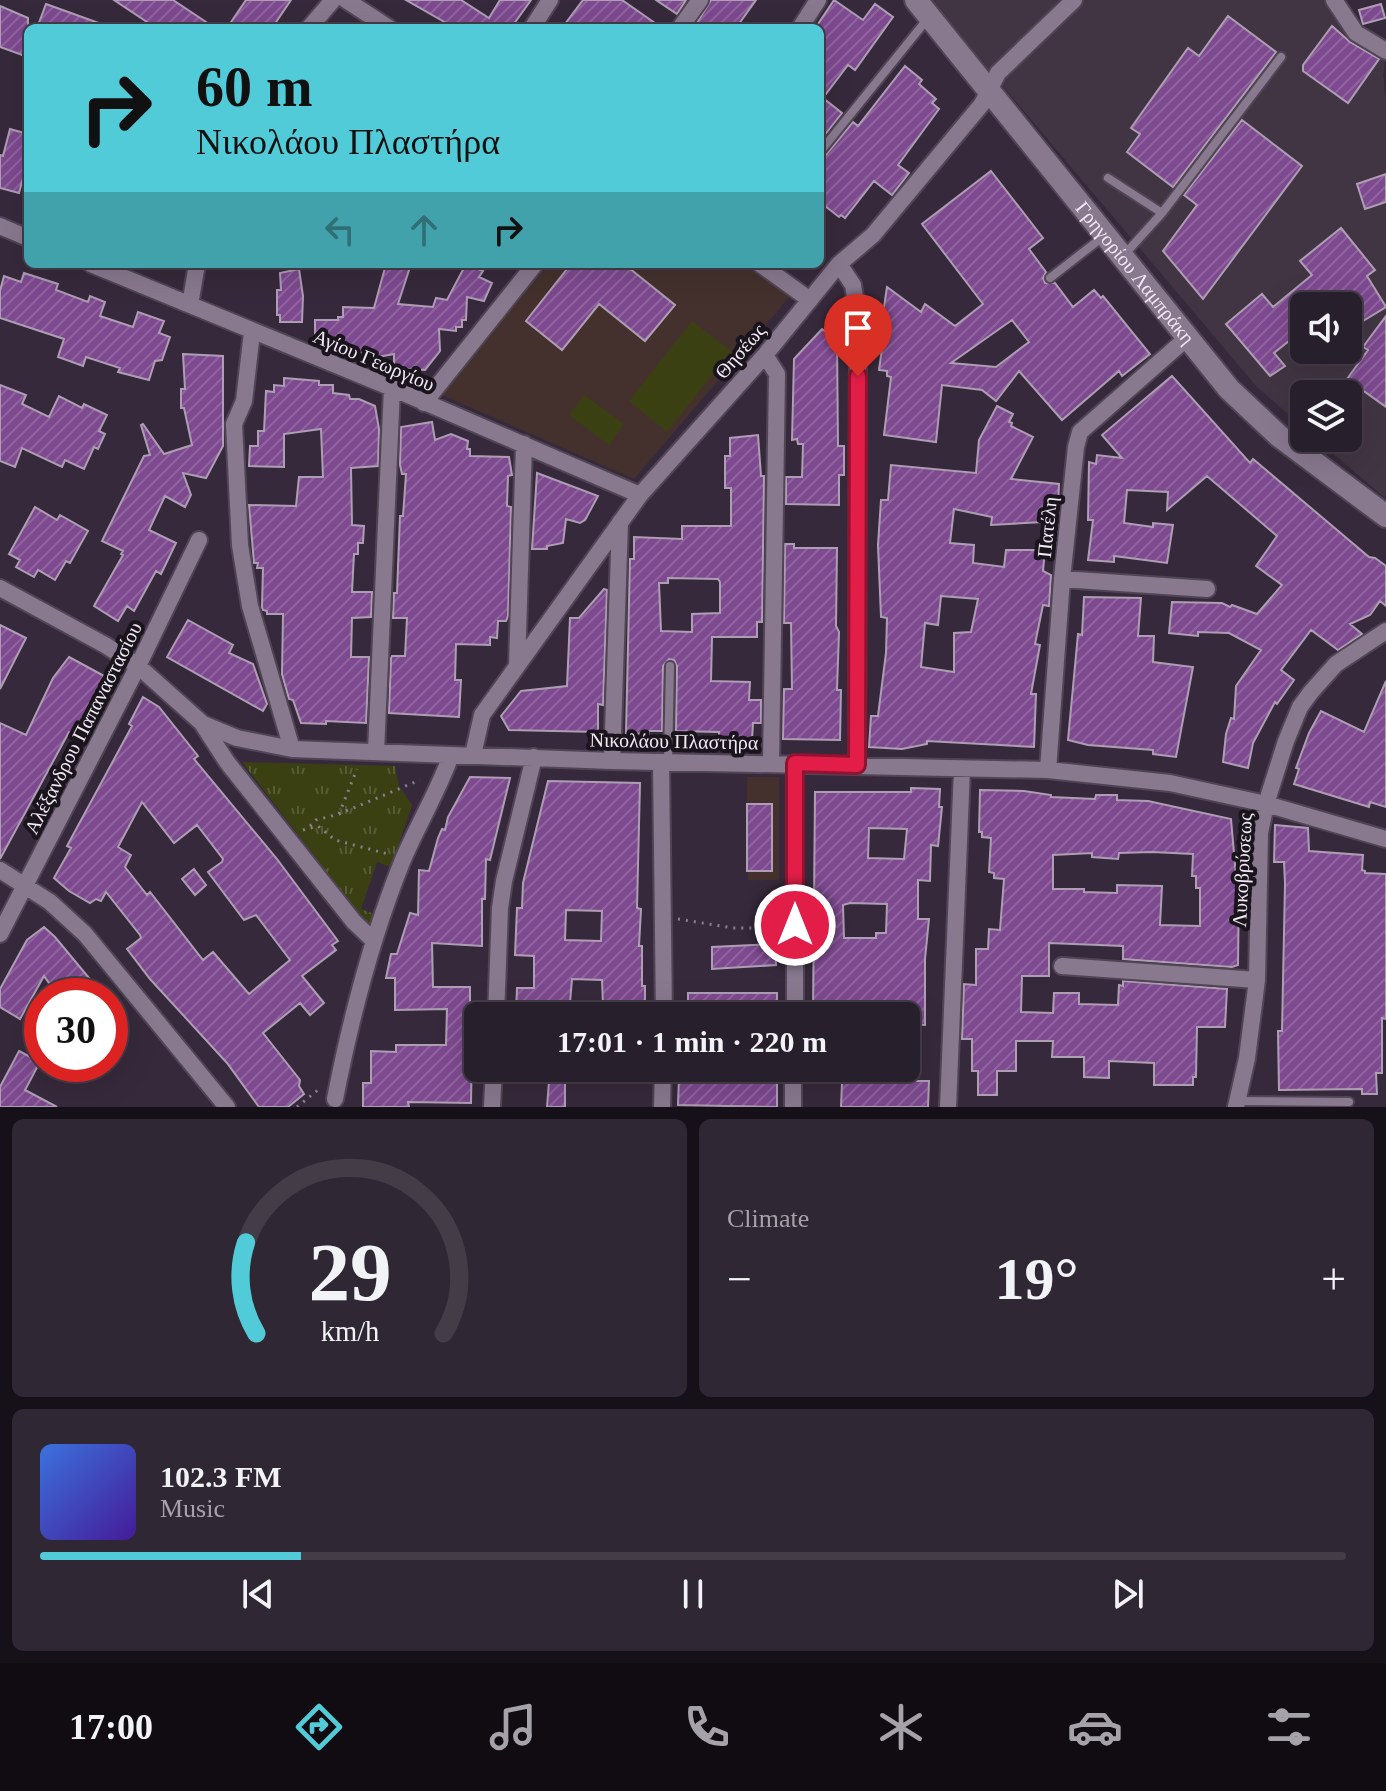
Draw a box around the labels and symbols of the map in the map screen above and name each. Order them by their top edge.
street label: Γρηγορίου Λαμπράκη [1071,197,1199,349]
pin [824,294,892,376]
street label: Θησέως [710,319,770,383]
street label: Αγίου Γεωργίου [310,325,438,396]
street label: Πατέλη [1033,495,1062,559]
street label: Αλέξανδρου Παπαναστασίου [20,618,147,838]
street label: Νικολάου Πλαστήρα [589,729,759,754]
street label: Λυκοβρύσεως [1228,812,1257,928]
position arrow [753,883,837,967]
speed limit sign: 30 [24,978,128,1082]

